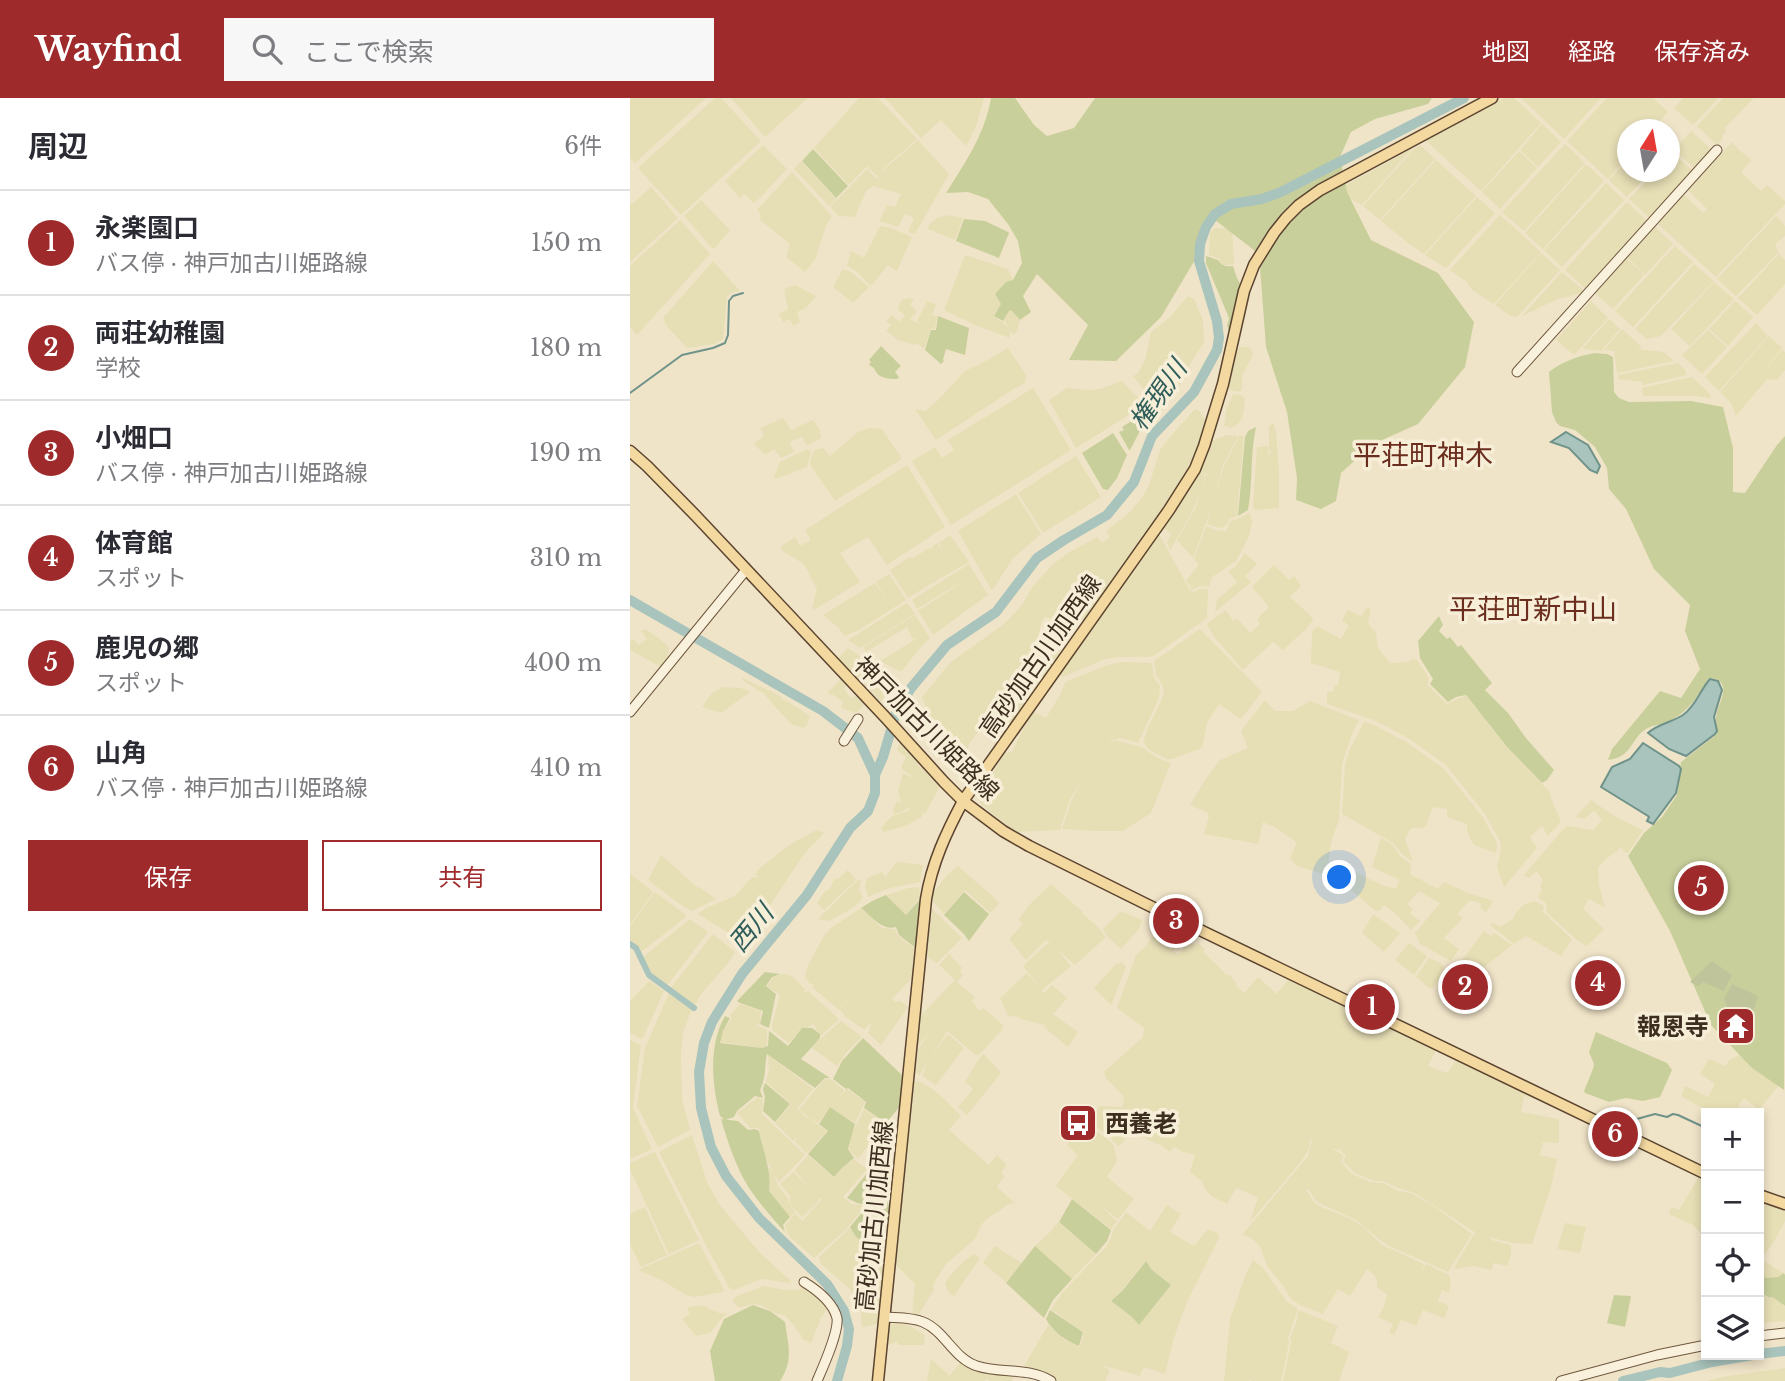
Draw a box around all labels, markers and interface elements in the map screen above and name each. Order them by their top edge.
search box [224,18,714,81]
text: Wayfind [35,29,182,70]
icon: search [248,30,286,68]
text: ここで検索 [304,36,434,68]
text: 地図 [1482,37,1530,66]
text: 経路 [1568,37,1616,66]
text: 保存済み [1654,37,1750,66]
north arrow [1617,119,1680,182]
text: 周辺 [28,128,88,165]
text: 6件 [564,132,602,160]
text: 永楽園口 [95,212,199,244]
text: 1 [46,229,56,257]
text: 150 m [531,229,602,257]
text: バス停 · 神戸加古川姫路線 [95,249,368,277]
text: 両荘幼稚園 [95,317,225,349]
text: 2 [44,334,58,362]
text: 180 m [530,334,602,362]
water label: 権現川 [1123,351,1195,436]
text: 学校 [95,354,141,382]
text: 小畑口 [95,422,173,454]
district label: 平荘町神木 [1353,438,1493,473]
text: 3 [44,439,58,467]
text: 190 m [529,439,602,467]
text: バス停 · 神戸加古川姫路線 [95,459,368,487]
text: 体育館 [95,527,173,559]
text: 4 [43,544,59,572]
text: 310 m [530,544,602,572]
text: スポット [95,564,187,592]
street label: 高砂加古川加西線 [973,569,1107,743]
district label: 平荘町新中山 [1449,592,1617,627]
text: 鹿児の郷 [95,632,199,664]
text: 5 [44,649,58,677]
text: 400 m [524,649,602,677]
street label: 神戸加古川姫路線 [849,650,1005,806]
text: スポット [95,669,187,697]
text: 山角 [95,737,147,769]
text: 6 [43,754,59,782]
text: 410 m [531,754,602,782]
text: バス停 · 神戸加古川姫路線 [95,774,368,802]
button: 保存 [28,840,308,911]
button: 共有 [322,840,602,911]
your location [1322,860,1356,894]
pin: 5 [1678,862,1724,914]
pin: 3 [1153,895,1199,947]
water label: 西川 [722,896,782,958]
pin: 4 [1575,957,1621,1009]
pin: 2 [1442,961,1488,1013]
pin: 1 [1349,981,1395,1033]
temple icon: 報恩寺 [1715,1005,1757,1047]
place label: 報恩寺 [1637,1012,1709,1041]
bus stop icon: 西養老 [1057,1102,1099,1144]
pin: 6 [1592,1108,1638,1160]
map controls [1701,1108,1764,1360]
button: + [1701,1108,1764,1171]
place label: 西養老 [1105,1109,1177,1138]
street label: 高砂加古川加西線 [850,1119,898,1313]
button: − [1701,1171,1764,1234]
button: locate [1701,1234,1764,1297]
button: layers [1701,1297,1764,1360]

